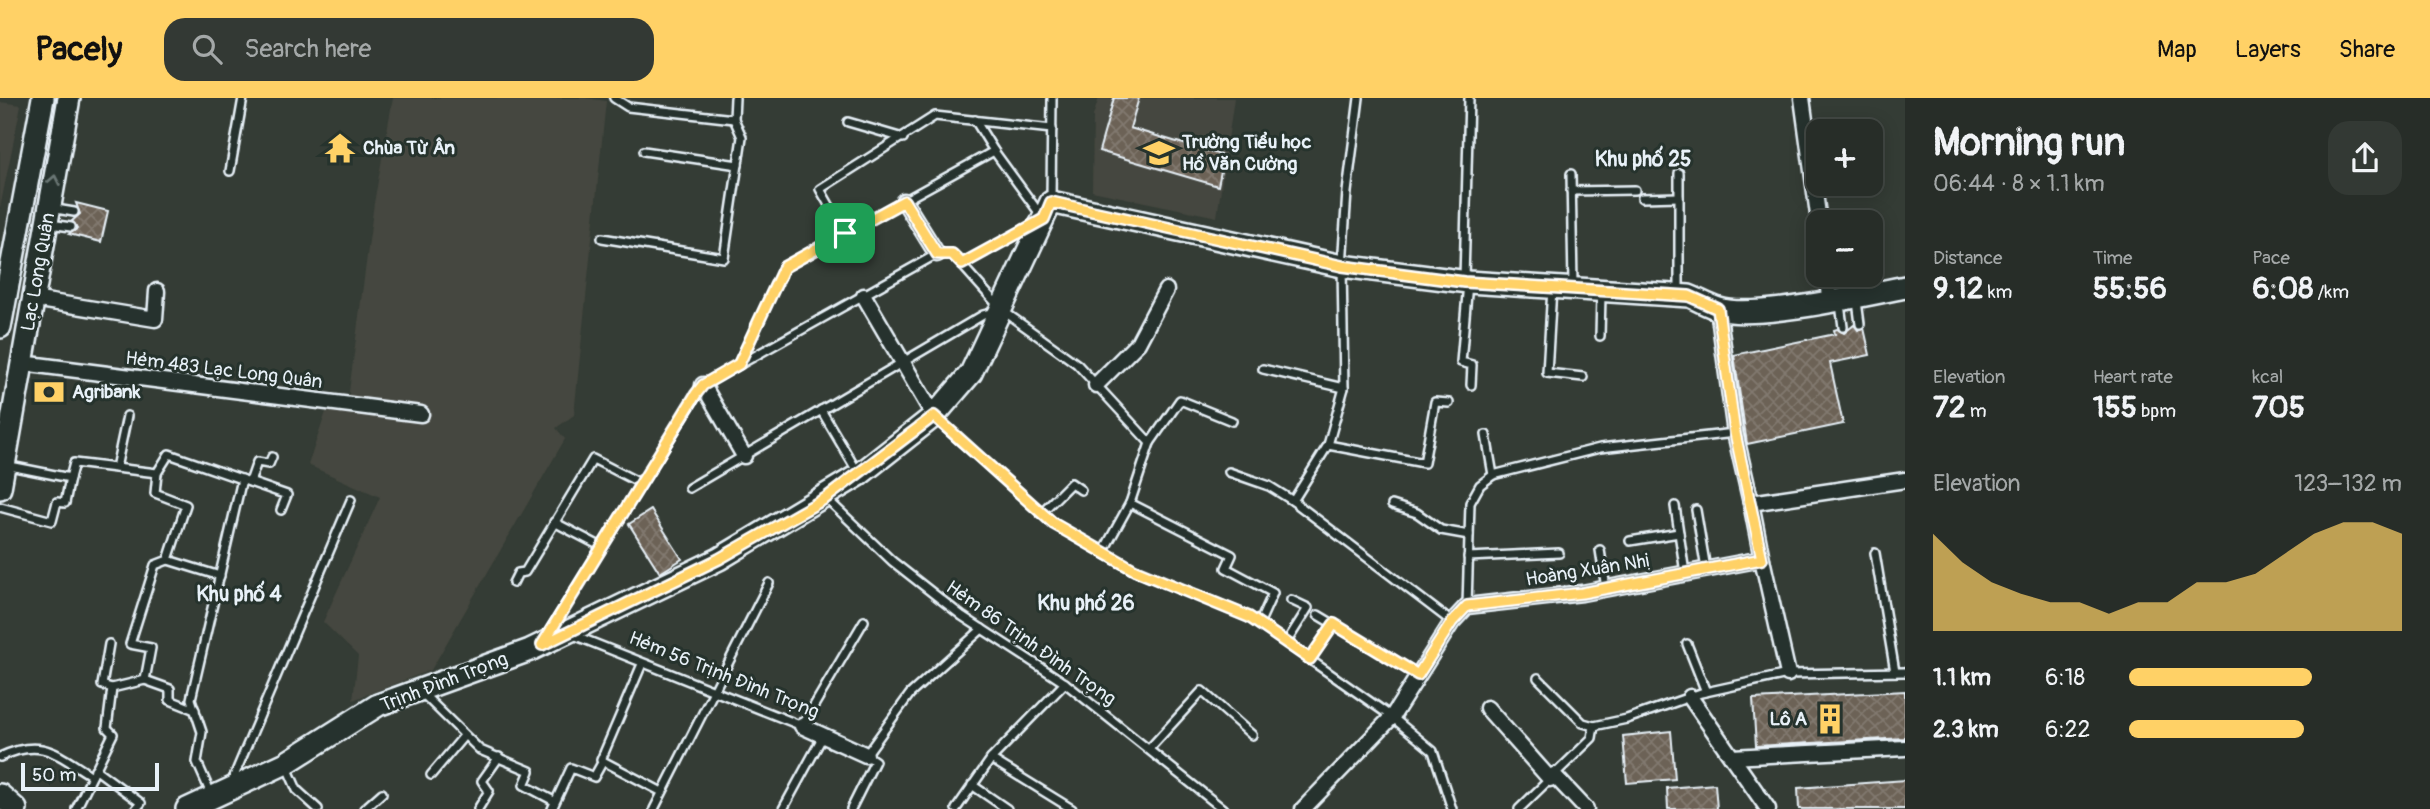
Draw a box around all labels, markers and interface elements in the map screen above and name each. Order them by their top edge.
search box [164,18,654,81]
text: Pacely [35,29,122,70]
icon: search [188,30,226,68]
text: Search here [244,33,371,65]
text: Map [2157,35,2197,64]
text: Layers [2235,35,2301,64]
text: Share [2339,35,2395,64]
map controls [1806,119,1883,287]
button: + [1806,119,1883,196]
text: Morning run [1933,119,2125,167]
button: share [2328,121,2402,195]
place label: Trường Tiểu học Hồ Văn Cường [1181,130,1312,176]
temple icon: Chùa Từ Ân [323,131,357,165]
place label: Chùa Từ Ân [363,136,455,160]
school or university icon: Trường Tiểu học Hồ Văn Cường [1142,136,1176,170]
district label: Khu phố 25 [1595,145,1691,173]
text: 06:44 · 8 × 1.1 km [1933,169,2105,198]
one-way arrow [46,174,61,186]
pin [815,203,875,263]
button: − [1806,210,1883,287]
street label: Lạc Long Quân [16,211,60,333]
icon: arrive [826,214,864,252]
text: Distance [1933,246,2002,270]
text: Time [2093,246,2132,270]
text: Pace [2252,246,2290,270]
text: 9.12 [1933,270,1984,307]
text: 55:56 [2093,270,2167,307]
text: 6:08 [2252,270,2313,307]
text: km [1984,280,2012,304]
text: /km [2313,280,2349,304]
street label: Hẻm 483 Lạc Long Quân [124,346,324,394]
text: Elevation [1933,365,2005,389]
text: Heart rate [2093,365,2173,389]
text: kcal [2252,365,2283,389]
bank icon: Agribank [32,375,66,409]
place label: Agribank [72,380,141,404]
text: 72 [1933,389,1966,426]
text: 155 [2093,389,2137,426]
text: 705 [2252,389,2305,426]
text: m [1966,399,1987,423]
text: bpm [2137,399,2176,423]
text: Elevation [1933,469,2021,498]
text: 123–132 m [2294,469,2402,498]
street label: Hoàng Xuân Nhị [1524,548,1652,592]
street label: Hẻm 86 Trịnh Đình Trọng [941,575,1121,711]
district label: Khu phố 4 [196,580,283,608]
district label: Khu phố 26 [1037,589,1135,617]
street label: Hẻm 56 Trịnh Đình Trọng [625,626,823,724]
street label: Trịnh Đình Trọng [377,647,511,717]
text: 1.1 km [1933,663,1991,692]
text: 6:18 [2045,663,2085,692]
building icon: Lô A [1813,702,1847,736]
place label: Lô A [1769,707,1808,731]
text: 2.3 km [1933,715,1999,744]
text: 6:22 [2045,715,2090,744]
scale bar [21,760,159,792]
text: 50 m [32,763,76,787]

